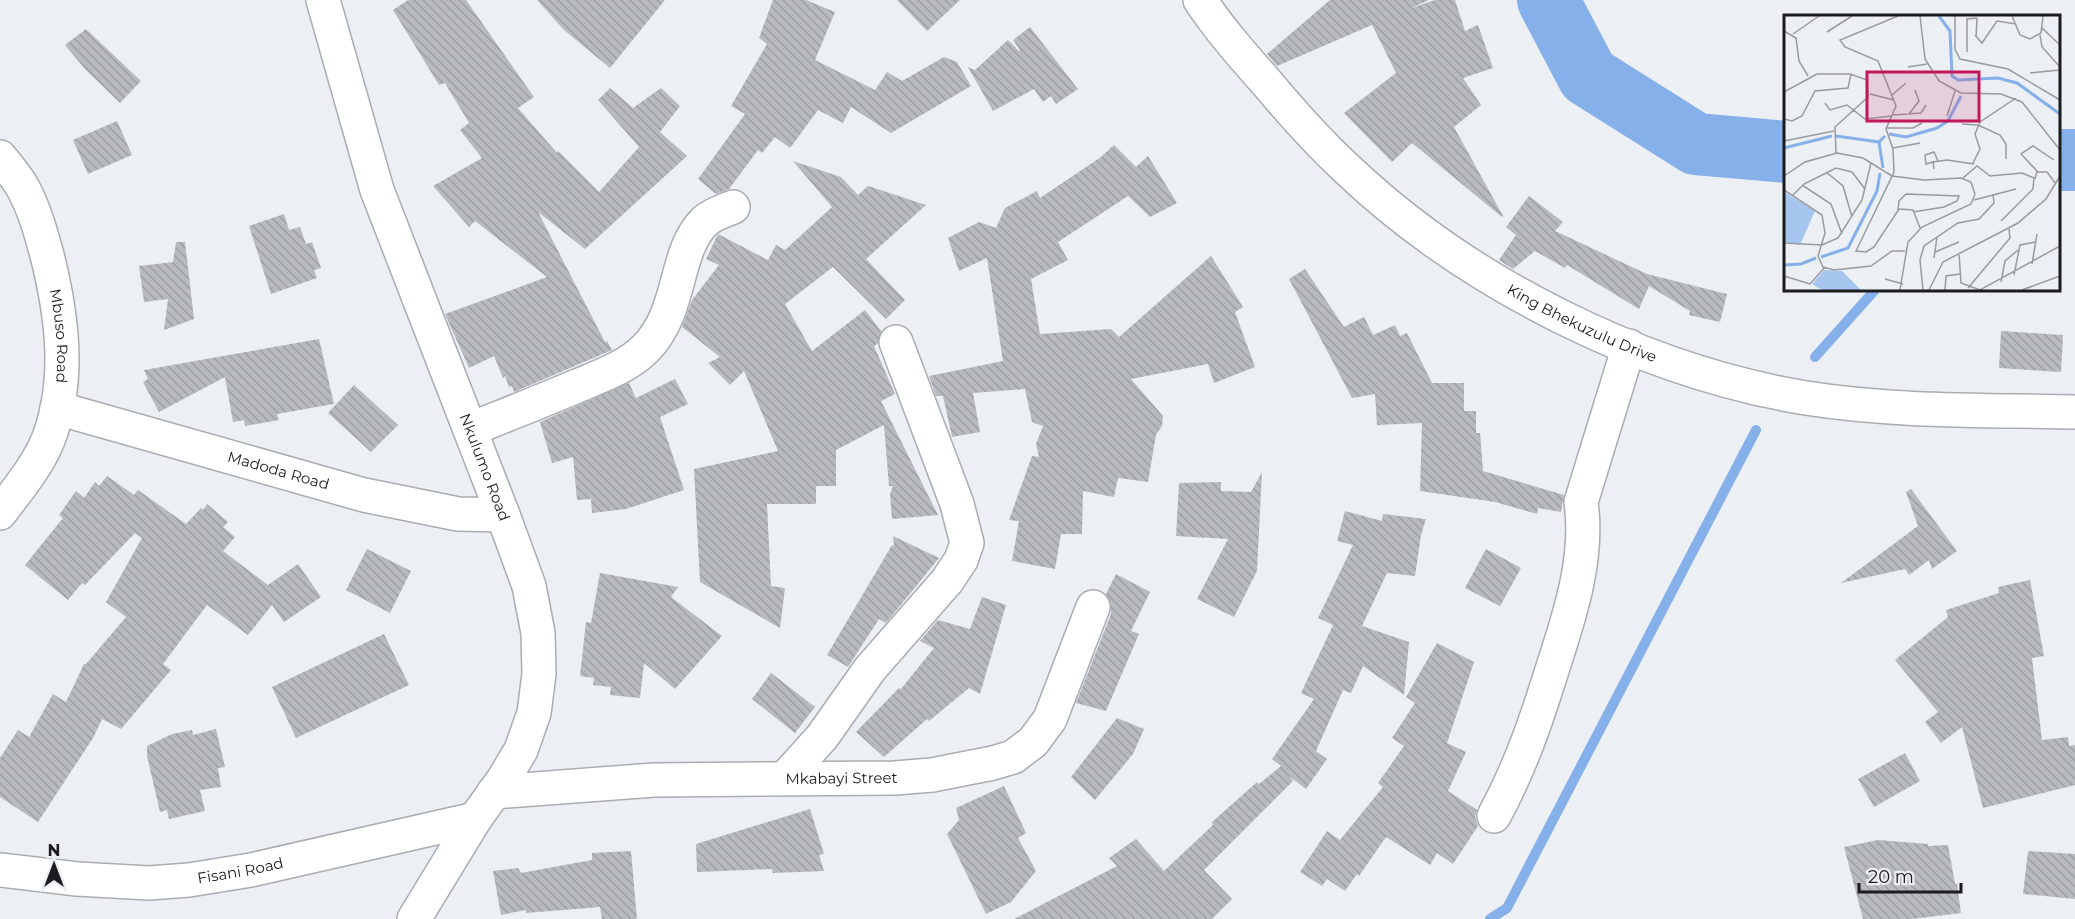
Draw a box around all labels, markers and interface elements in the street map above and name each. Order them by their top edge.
inset map [1784,15,2060,291]
street label: King Bhekuzulu Drive [1504,280,1660,366]
street label: Mbuso Road [46,287,72,384]
street label: Nkulumo Road [456,411,514,524]
street label: Madoda Road [225,447,332,494]
street label: Mkabayi Street [785,768,898,788]
north arrow [24,835,84,895]
text: N [48,841,60,860]
street label: Fisani Road [196,853,285,888]
scale bar [1859,856,1961,894]
text: 20 m [1868,866,1914,888]

